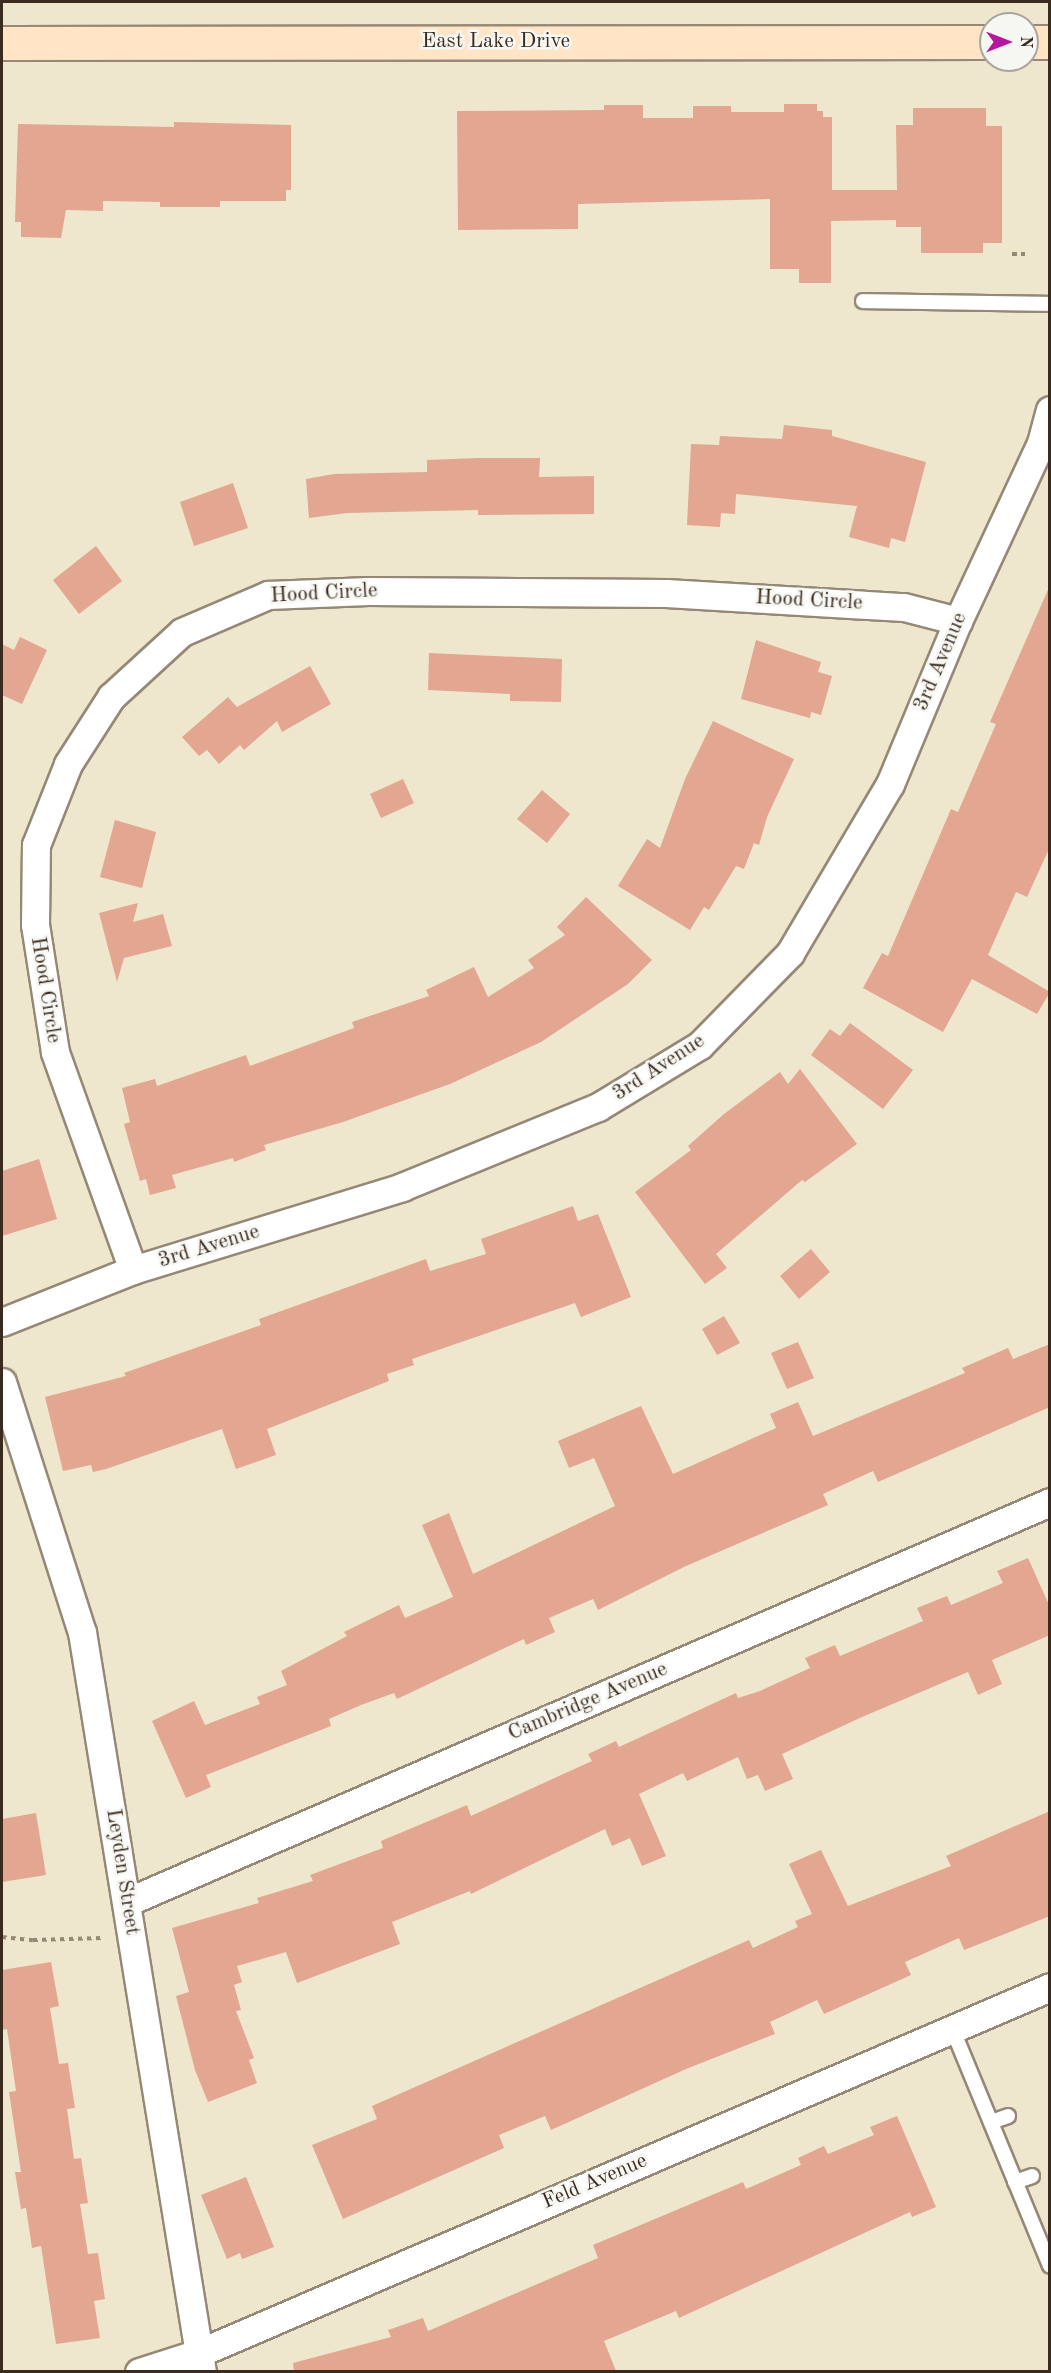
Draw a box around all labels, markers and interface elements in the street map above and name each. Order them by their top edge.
north arrow [979,12,1039,72]
street label: East Lake Drive [422,29,570,55]
text: N [1017,36,1033,48]
street label: Hood Circle [270,579,378,609]
street label: Hood Circle [755,586,863,616]
street label: 3rd Avenue [909,609,973,715]
street label: Hood Circle [24,935,66,1045]
street label: 3rd Avenue [608,1029,710,1107]
street label: 3rd Avenue [155,1220,263,1274]
street label: Cambridge Avenue [505,1657,671,1747]
street label: Leyden Street [100,1807,144,1937]
street label: Feld Avenue [539,2149,651,2215]

